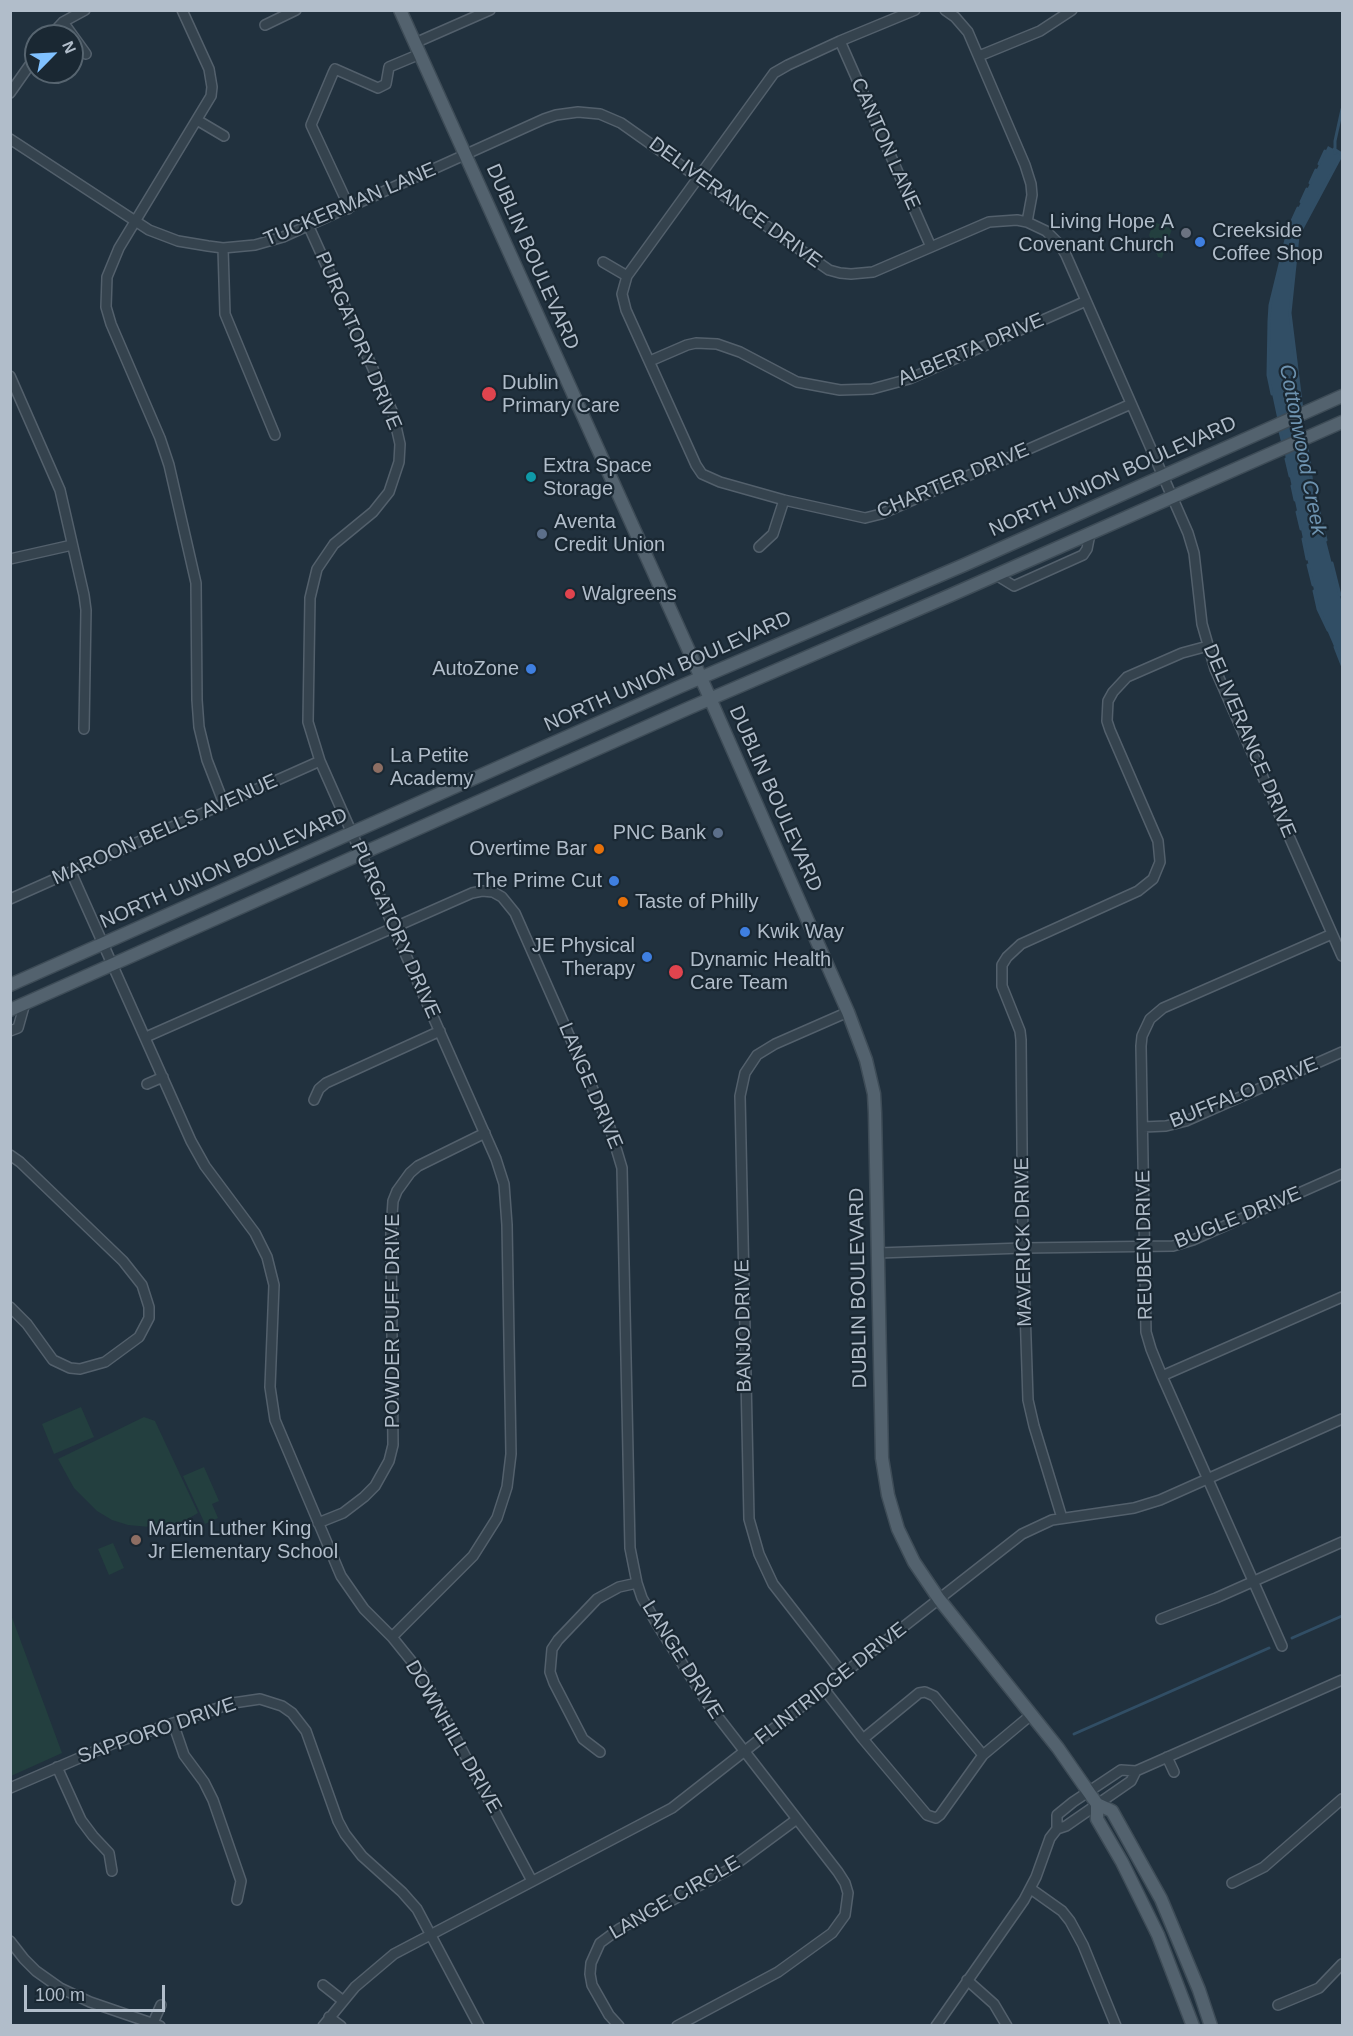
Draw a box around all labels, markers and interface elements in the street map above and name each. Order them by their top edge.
north arrow [24,24,84,84]
text: N [59,39,79,56]
street label: CANTON LANE [845,74,925,214]
street label: DELIVERANCE DRIVE [644,132,826,274]
street label: TUCKERMAN LANE [260,158,440,252]
street label: DUBLIN BOULEVARD [480,160,584,354]
place label: Living Hope A Covenant Church [1018,210,1174,257]
place label: Creekside Coffee Shop [1212,219,1323,266]
marker: Living Hope A Covenant Church [1179,226,1193,240]
marker: Creekside Coffee Shop [1193,235,1207,249]
street label: PURGATORY DRIVE [310,248,406,434]
street label: ALBERTA DRIVE [895,308,1047,392]
water label: Cottonwood Creek [1273,362,1331,538]
place label: Dublin Primary Care [502,371,620,418]
marker: Dublin Primary Care [480,385,498,403]
street label: NORTH UNION BOULEVARD [986,411,1240,543]
street label: CHARTER DRIVE [873,438,1033,524]
place label: Extra Space Storage [543,454,652,501]
marker: Extra Space Storage [524,470,538,484]
place label: Aventa Credit Union [554,510,665,557]
marker: Aventa Credit Union [535,527,549,541]
place label: Walgreens [582,582,677,606]
marker: Walgreens [563,587,577,601]
street label: NORTH UNION BOULEVARD [541,606,795,738]
street label: DELIVERANCE DRIVE [1197,641,1301,841]
place label: AutoZone [432,657,519,681]
marker: AutoZone [524,662,538,676]
street label: DUBLIN BOULEVARD [723,702,827,896]
place label: La Petite Academy [390,744,473,791]
marker: La Petite Academy [371,761,385,775]
street label: MAROON BELLS AVENUE [49,769,281,891]
street label: NORTH UNION BOULEVARD [97,803,351,935]
place label: PNC Bank [613,821,706,845]
marker: PNC Bank [711,826,725,840]
place label: Overtime Bar [469,837,587,861]
street label: PURGATORY DRIVE [345,838,445,1022]
marker: Overtime Bar [592,842,606,856]
place label: The Prime Cut [473,869,602,893]
marker: The Prime Cut [607,874,621,888]
place label: Taste of Philly [635,890,758,914]
marker: Taste of Philly [616,895,630,909]
place label: Kwik Way [757,920,844,944]
marker: Kwik Way [738,925,752,939]
place label: JE Physical Therapy [532,934,635,981]
place label: Dynamic Health Care Team [690,948,831,995]
marker: JE Physical Therapy [640,950,654,964]
marker: Dynamic Health Care Team [667,963,685,981]
street label: LANGE DRIVE [553,1019,627,1153]
street label: BUFFALO DRIVE [1166,1052,1322,1134]
street label: MAVERICK DRIVE [1011,1157,1037,1327]
street label: REUBEN DRIVE [1132,1170,1158,1320]
street label: BUGLE DRIVE [1171,1182,1305,1254]
street label: DUBLIN BOULEVARD [845,1187,873,1389]
street label: POWDER PUFF DRIVE [381,1214,405,1428]
street label: BANJO DRIVE [731,1259,757,1393]
place label: Martin Luther King Jr Elementary School [148,1517,338,1564]
marker: Martin Luther King Jr Elementary School [129,1533,143,1547]
street label: LANGE DRIVE [636,1597,728,1723]
street label: FLINTRIDGE DRIVE [750,1617,912,1751]
street label: DOWNHILL DRIVE [400,1656,506,1818]
street label: SAPPORO DRIVE [75,1693,239,1769]
street label: LANGE CIRCLE [605,1851,745,1945]
scale bar [27,1973,168,2011]
text: 100 m [35,1985,85,2005]

